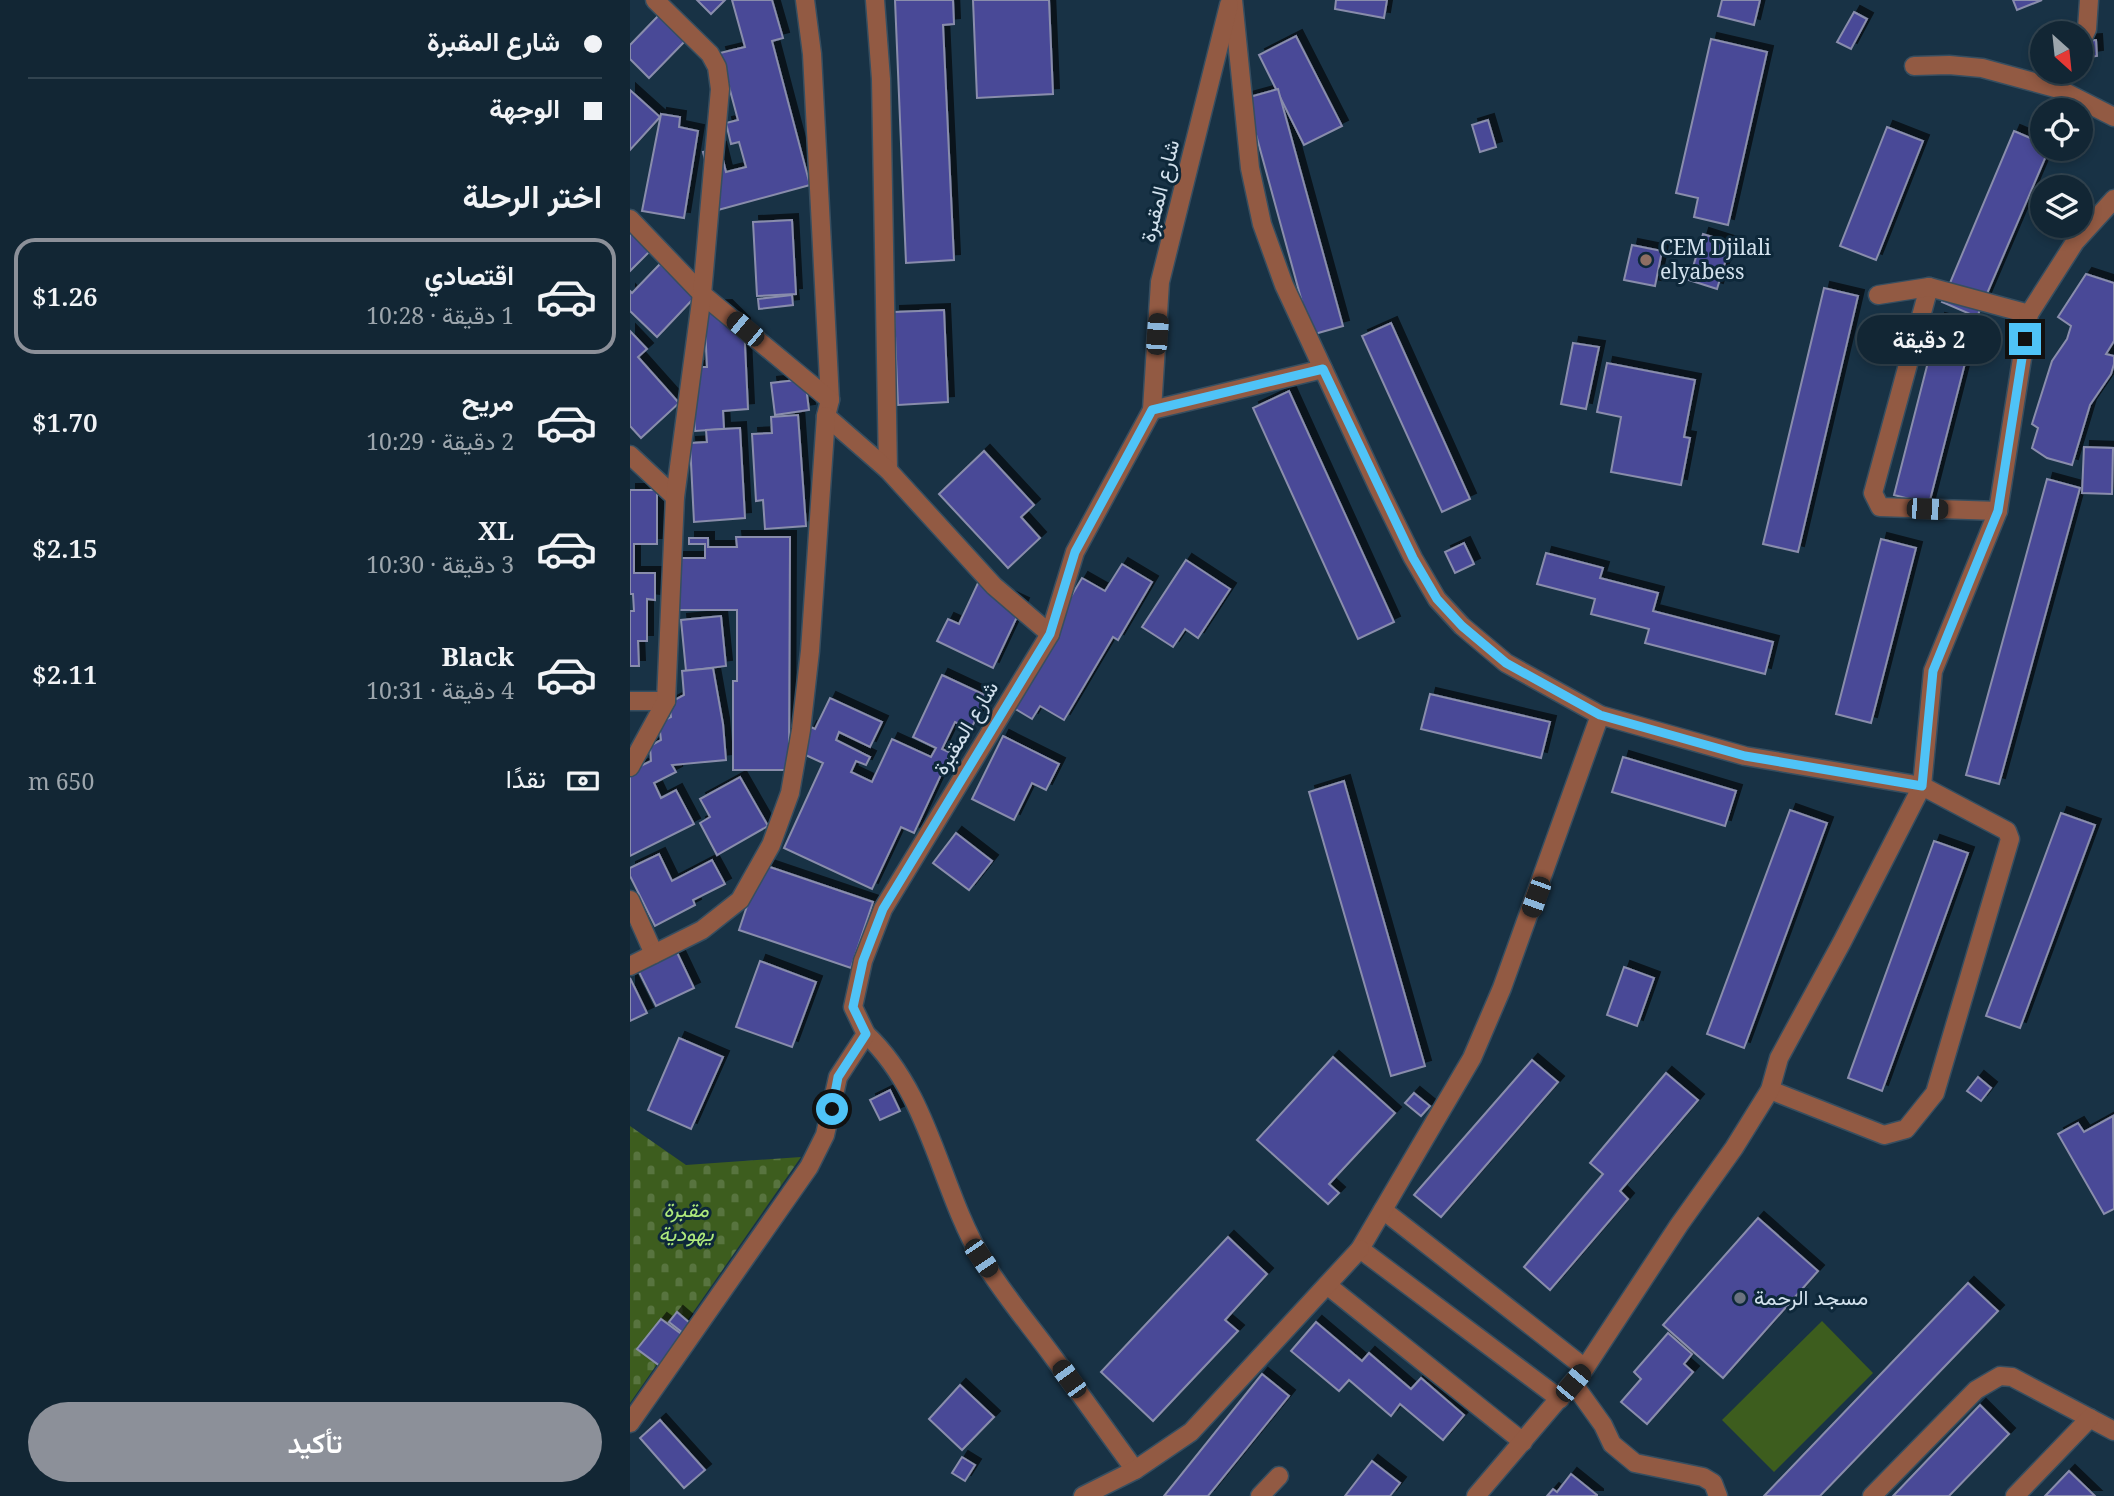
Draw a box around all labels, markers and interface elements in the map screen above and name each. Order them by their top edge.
north arrow [2030,21,2093,84]
map controls [2030,21,2093,238]
text: شارع المقبرة [427,23,560,59]
text: الوجهة [489,90,560,126]
button: locate [2030,98,2093,161]
street label: شارع المقبرة [1133,137,1186,245]
text: اختر الرحلة [462,174,602,217]
button: layers [2030,175,2093,238]
place label: CEM Djilali elyabess [1660,233,1771,285]
marker: CEM Djilali elyabess [1638,252,1654,268]
text: اقتصادي [425,257,514,293]
icon: car [535,265,598,328]
text: $1.26 [32,278,98,314]
text: 1 دقيقة · 10:28 [366,299,514,331]
car [723,307,768,351]
car [1146,312,1169,356]
callout: 2 دقيقة [1857,314,2000,364]
text: 2 دقيقة [1893,323,1965,355]
route end [2009,323,2041,355]
text: مريح [462,383,514,419]
icon: car [535,391,598,454]
text: $1.70 [32,404,98,440]
text: 2 دقيقة · 10:29 [366,425,514,457]
car [1906,498,1949,520]
text: XL [478,512,514,548]
icon: car [535,517,598,580]
text: $2.15 [32,530,98,566]
text: 3 دقيقة · 10:30 [366,548,514,580]
text: Black [442,638,514,674]
icon: car [535,643,598,706]
text: $2.11 [32,656,98,692]
text: 4 دقيقة · 10:31 [366,674,514,706]
street label: شارع المقبرة [926,675,1005,780]
text: نقدًا [506,760,546,796]
icon: cash [564,762,602,800]
text: 650 m [28,765,94,797]
car [1519,874,1554,920]
route start [816,1093,848,1125]
park label: مقبرة يهودية [659,1195,715,1247]
car [961,1235,1002,1281]
place label: مسجد الرحمة [1754,1283,1868,1311]
marker: مسجد الرحمة [1732,1290,1748,1306]
car [1049,1356,1090,1402]
car [1552,1360,1595,1406]
button: تأكيد [28,1402,602,1482]

